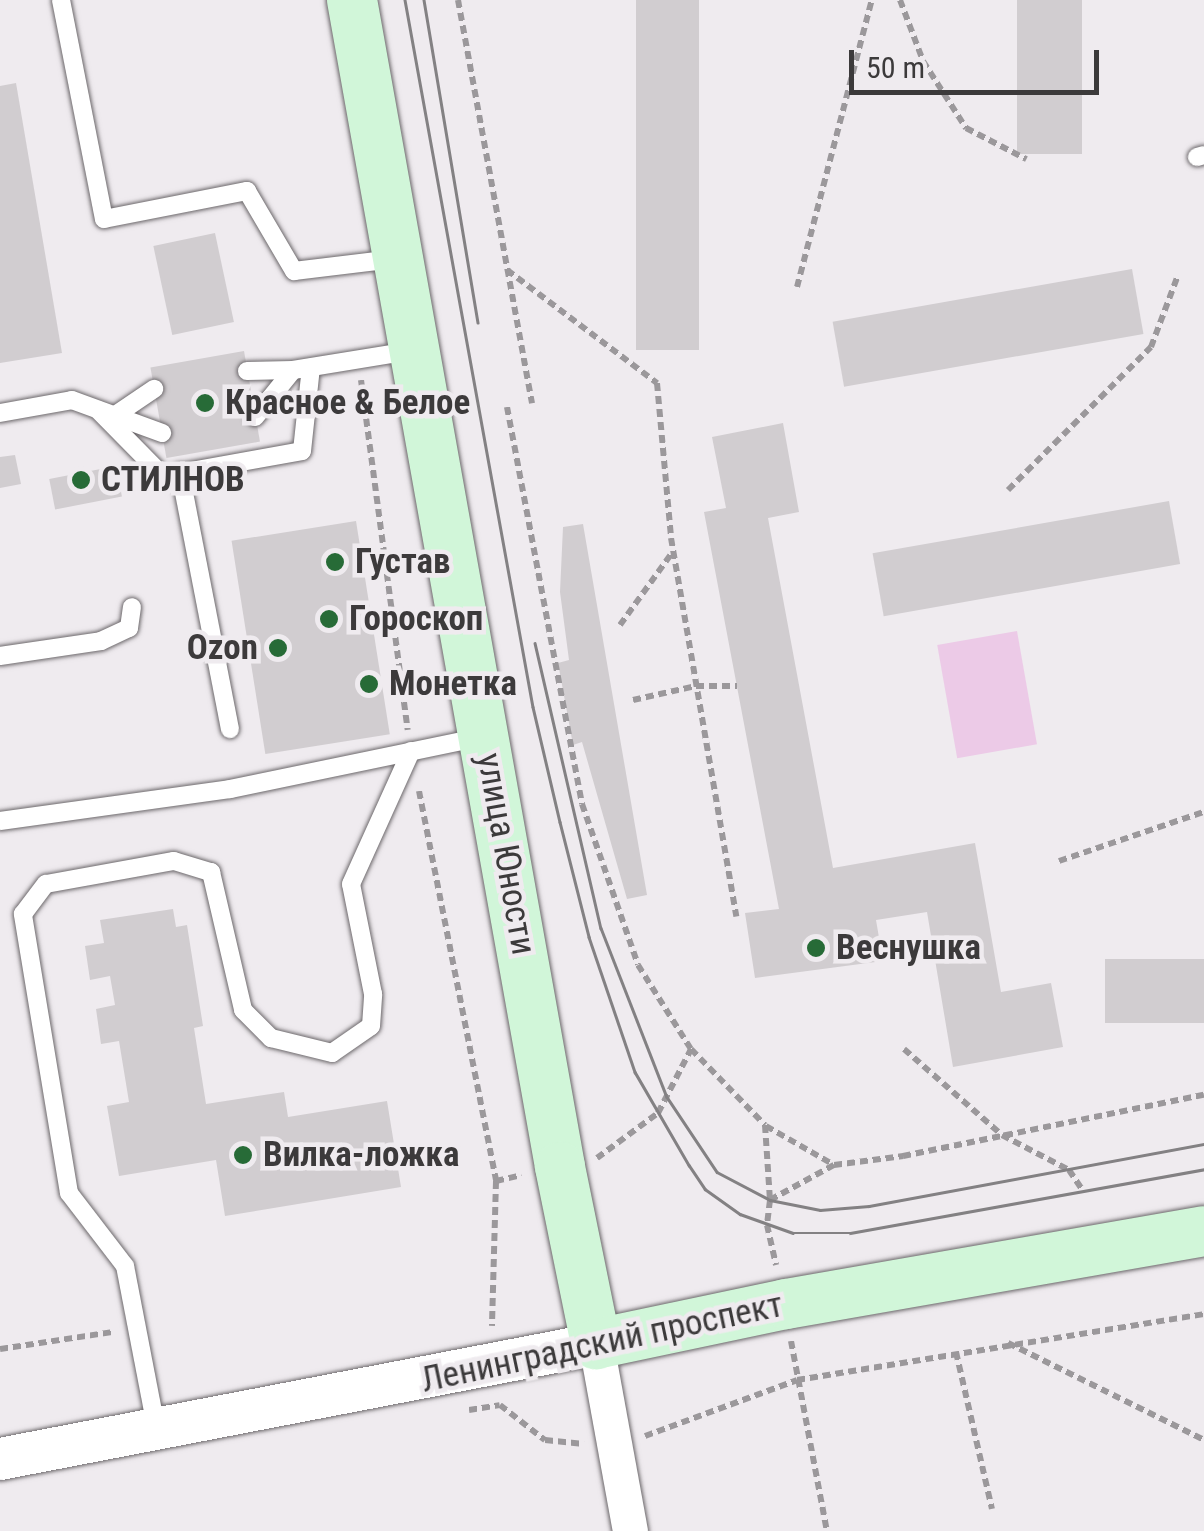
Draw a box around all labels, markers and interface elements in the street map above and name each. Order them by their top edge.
scale bar [854,30,1104,92]
text: 50 m [866,50,925,85]
place label: Красное & Белое [225,382,470,424]
marker: Красное & Белое [194,392,216,414]
place label: СТИЛНОВ [101,459,245,501]
marker: СТИЛНОВ [70,469,92,491]
place label: Густав [355,541,450,583]
marker: Густав [324,551,346,573]
place label: Гороскоп [349,598,483,640]
marker: Гороскоп [318,608,340,630]
place label: Ozon [187,627,258,669]
marker: Ozon [267,637,289,659]
place label: Монетка [389,663,517,705]
marker: Монетка [358,673,380,695]
street label: улица Юности [468,750,544,958]
place label: Веснушка [836,927,981,969]
marker: Веснушка [805,937,827,959]
place label: Вилка-ложка [263,1134,459,1176]
marker: Вилка-ложка [232,1144,254,1166]
street label: Ленинградский проспект [417,1284,787,1402]

